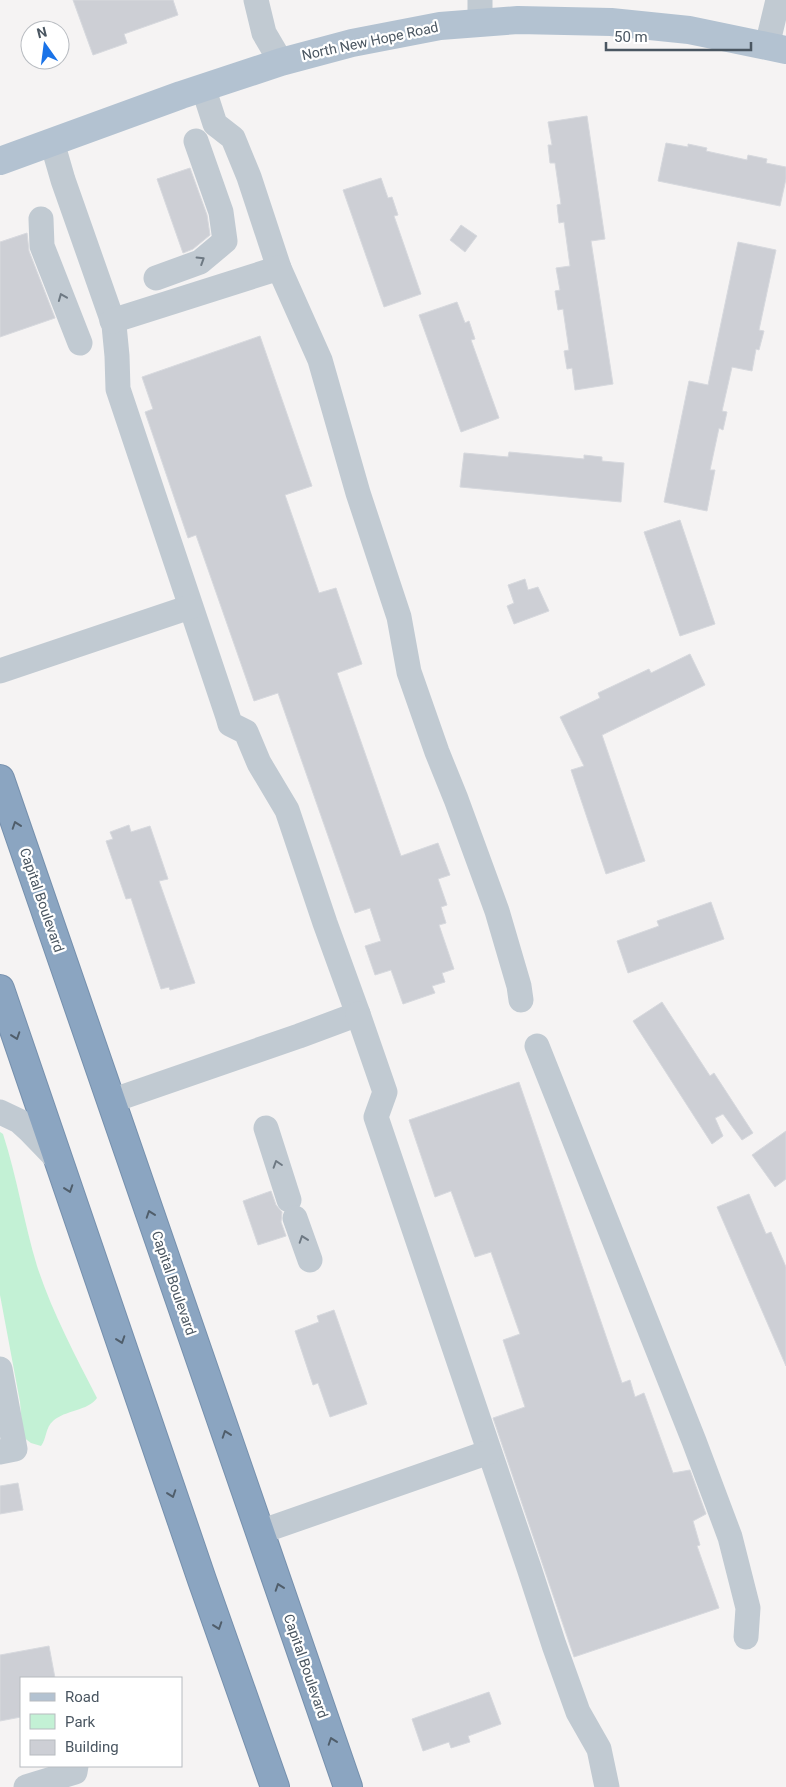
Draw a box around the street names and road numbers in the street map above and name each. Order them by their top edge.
street label: North New Hope Road [300,19,440,63]
street label: Capital Boulevard [17,846,67,954]
street label: Capital Boulevard [149,1229,199,1337]
street label: Capital Boulevard [281,1612,331,1720]

